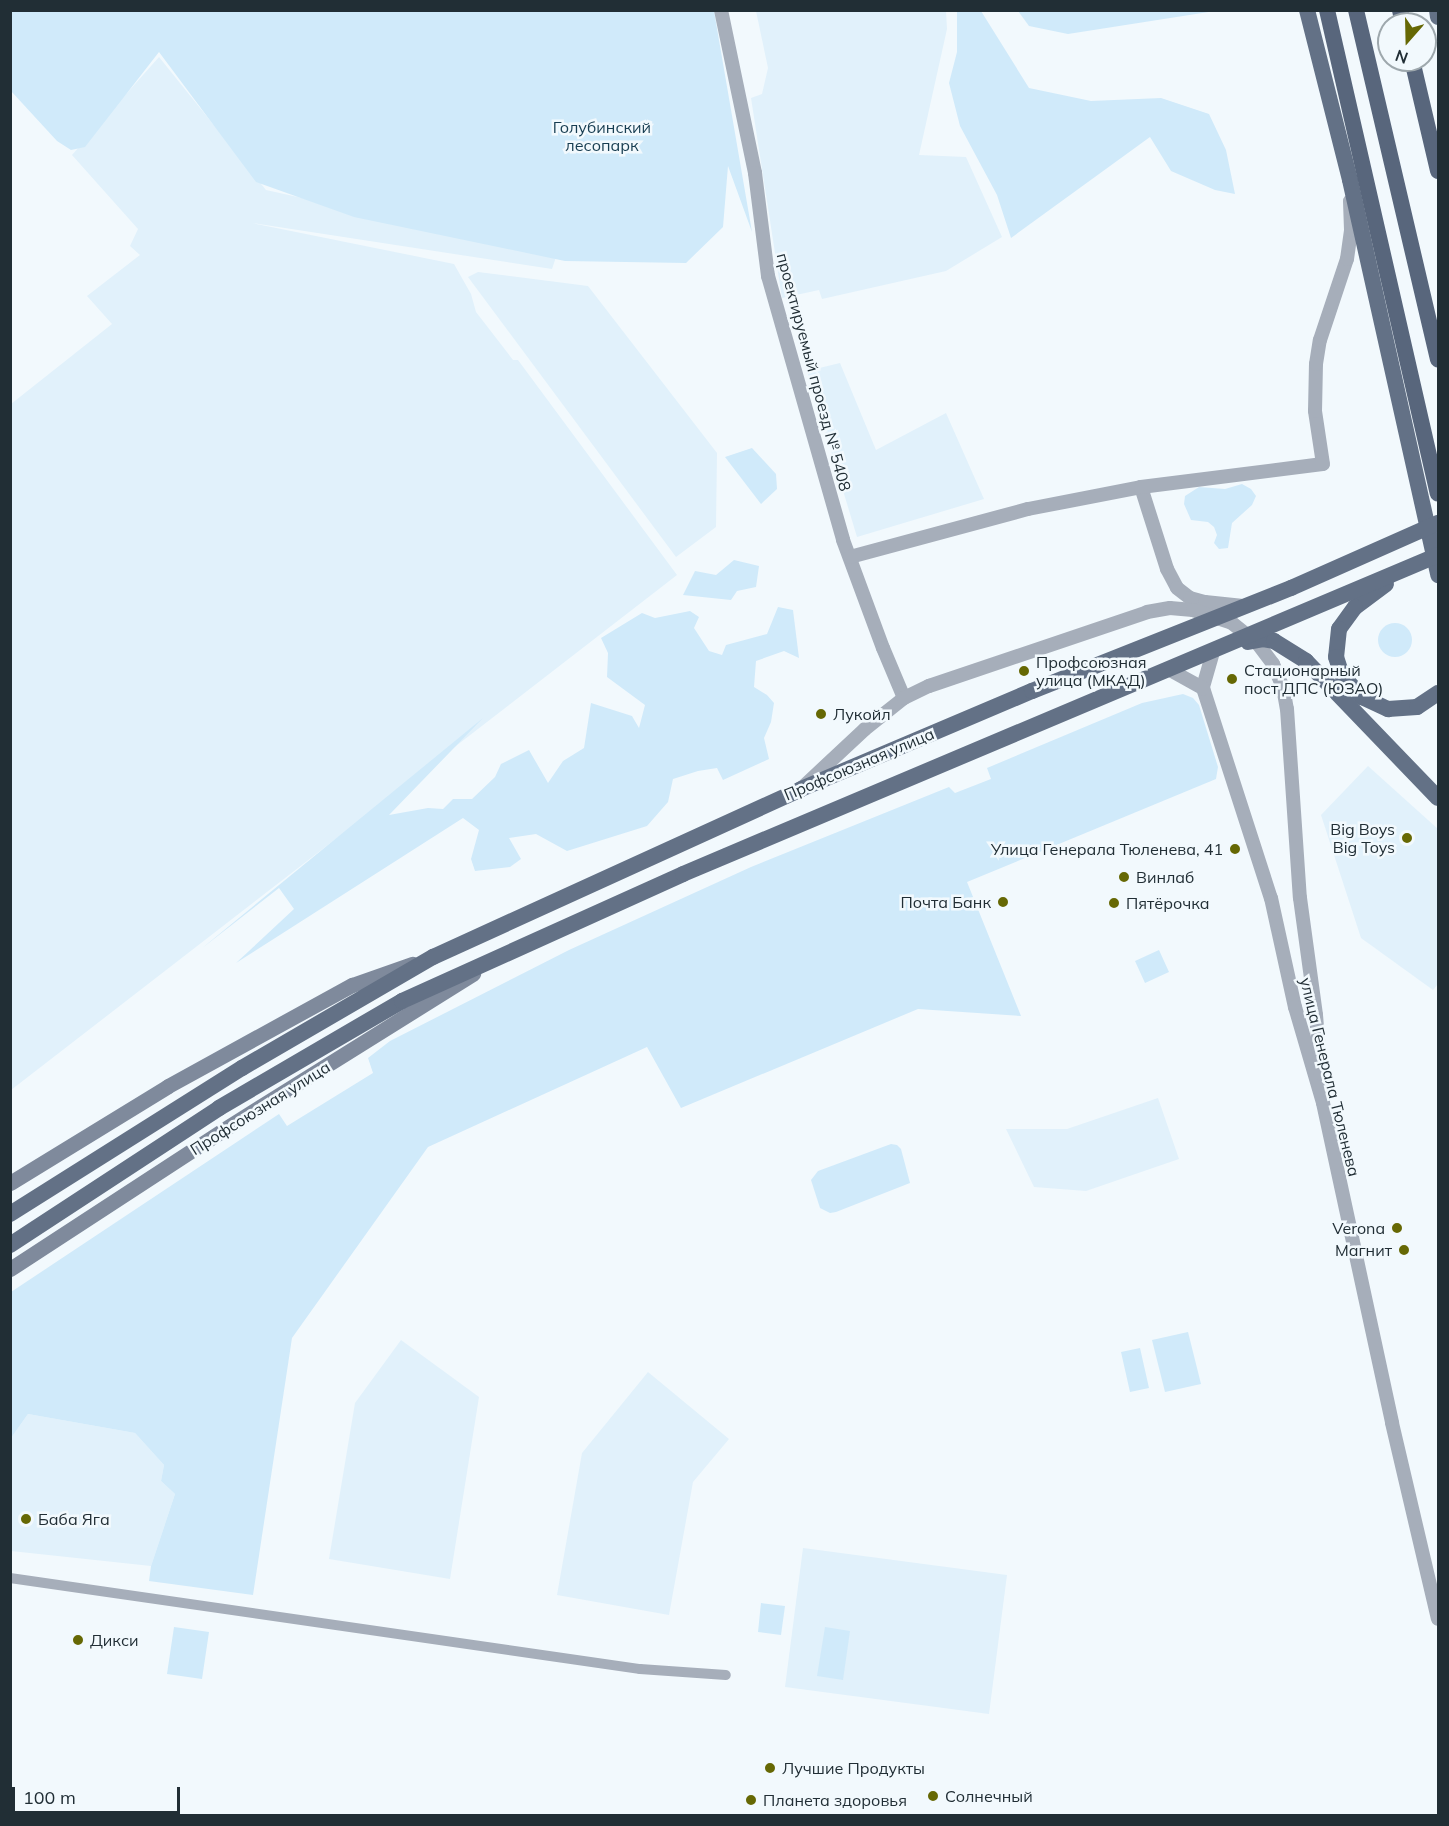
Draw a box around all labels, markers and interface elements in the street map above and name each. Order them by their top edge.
north arrow [1377,12,1437,72]
text: N [1392,46,1411,69]
park label: Голубинский лесопарк [553,117,651,155]
street label: проектируемый проезд № 5408 [773,251,855,493]
place label: Профсоюзная улица (МКАД) [1036,652,1147,690]
place label: Стационарный пост ДПС (ЮЗАО) [1244,660,1383,698]
marker: Профсоюзная улица (МКАД) [1017,664,1031,678]
marker: Стационарный пост ДПС (ЮЗАО) [1225,672,1239,686]
place label: Лукойл [833,704,891,724]
marker: Лукойл [814,707,828,721]
street label: Профсоюзная улица [781,724,937,804]
place label: Big Boys Big Toys [1330,819,1395,857]
marker: Big Boys Big Toys [1400,831,1414,845]
place label: Улица Генерала Тюленева, 41 [991,839,1223,859]
marker: Улица Генерала Тюленева, 41 [1228,842,1242,856]
place label: Винлаб [1136,867,1194,887]
marker: Винлаб [1117,870,1131,884]
place label: Почта Банк [900,892,991,912]
place label: Пятёрочка [1126,893,1210,913]
marker: Почта Банк [996,895,1010,909]
marker: Пятёрочка [1107,896,1121,910]
street label: улица Генерала Тюленева [1296,976,1364,1178]
street label: Профсоюзная улица [186,1057,334,1159]
place label: Verona [1332,1218,1385,1238]
marker: Verona [1390,1221,1404,1235]
place label: Магнит [1335,1240,1392,1260]
marker: Магнит [1397,1243,1411,1257]
place label: Баба Яга [38,1509,110,1529]
marker: Баба Яга [19,1512,33,1526]
place label: Дикси [90,1630,139,1650]
marker: Дикси [71,1633,85,1647]
place label: Лучшие Продукты [782,1758,925,1778]
marker: Лучшие Продукты [763,1761,777,1775]
scale bar [15,1775,183,1813]
text: 100 m [23,1786,76,1809]
place label: Солнечный [945,1786,1033,1806]
marker: Солнечный [926,1789,940,1803]
place label: Планета здоровья [763,1790,907,1810]
marker: Планета здоровья [744,1793,758,1807]

